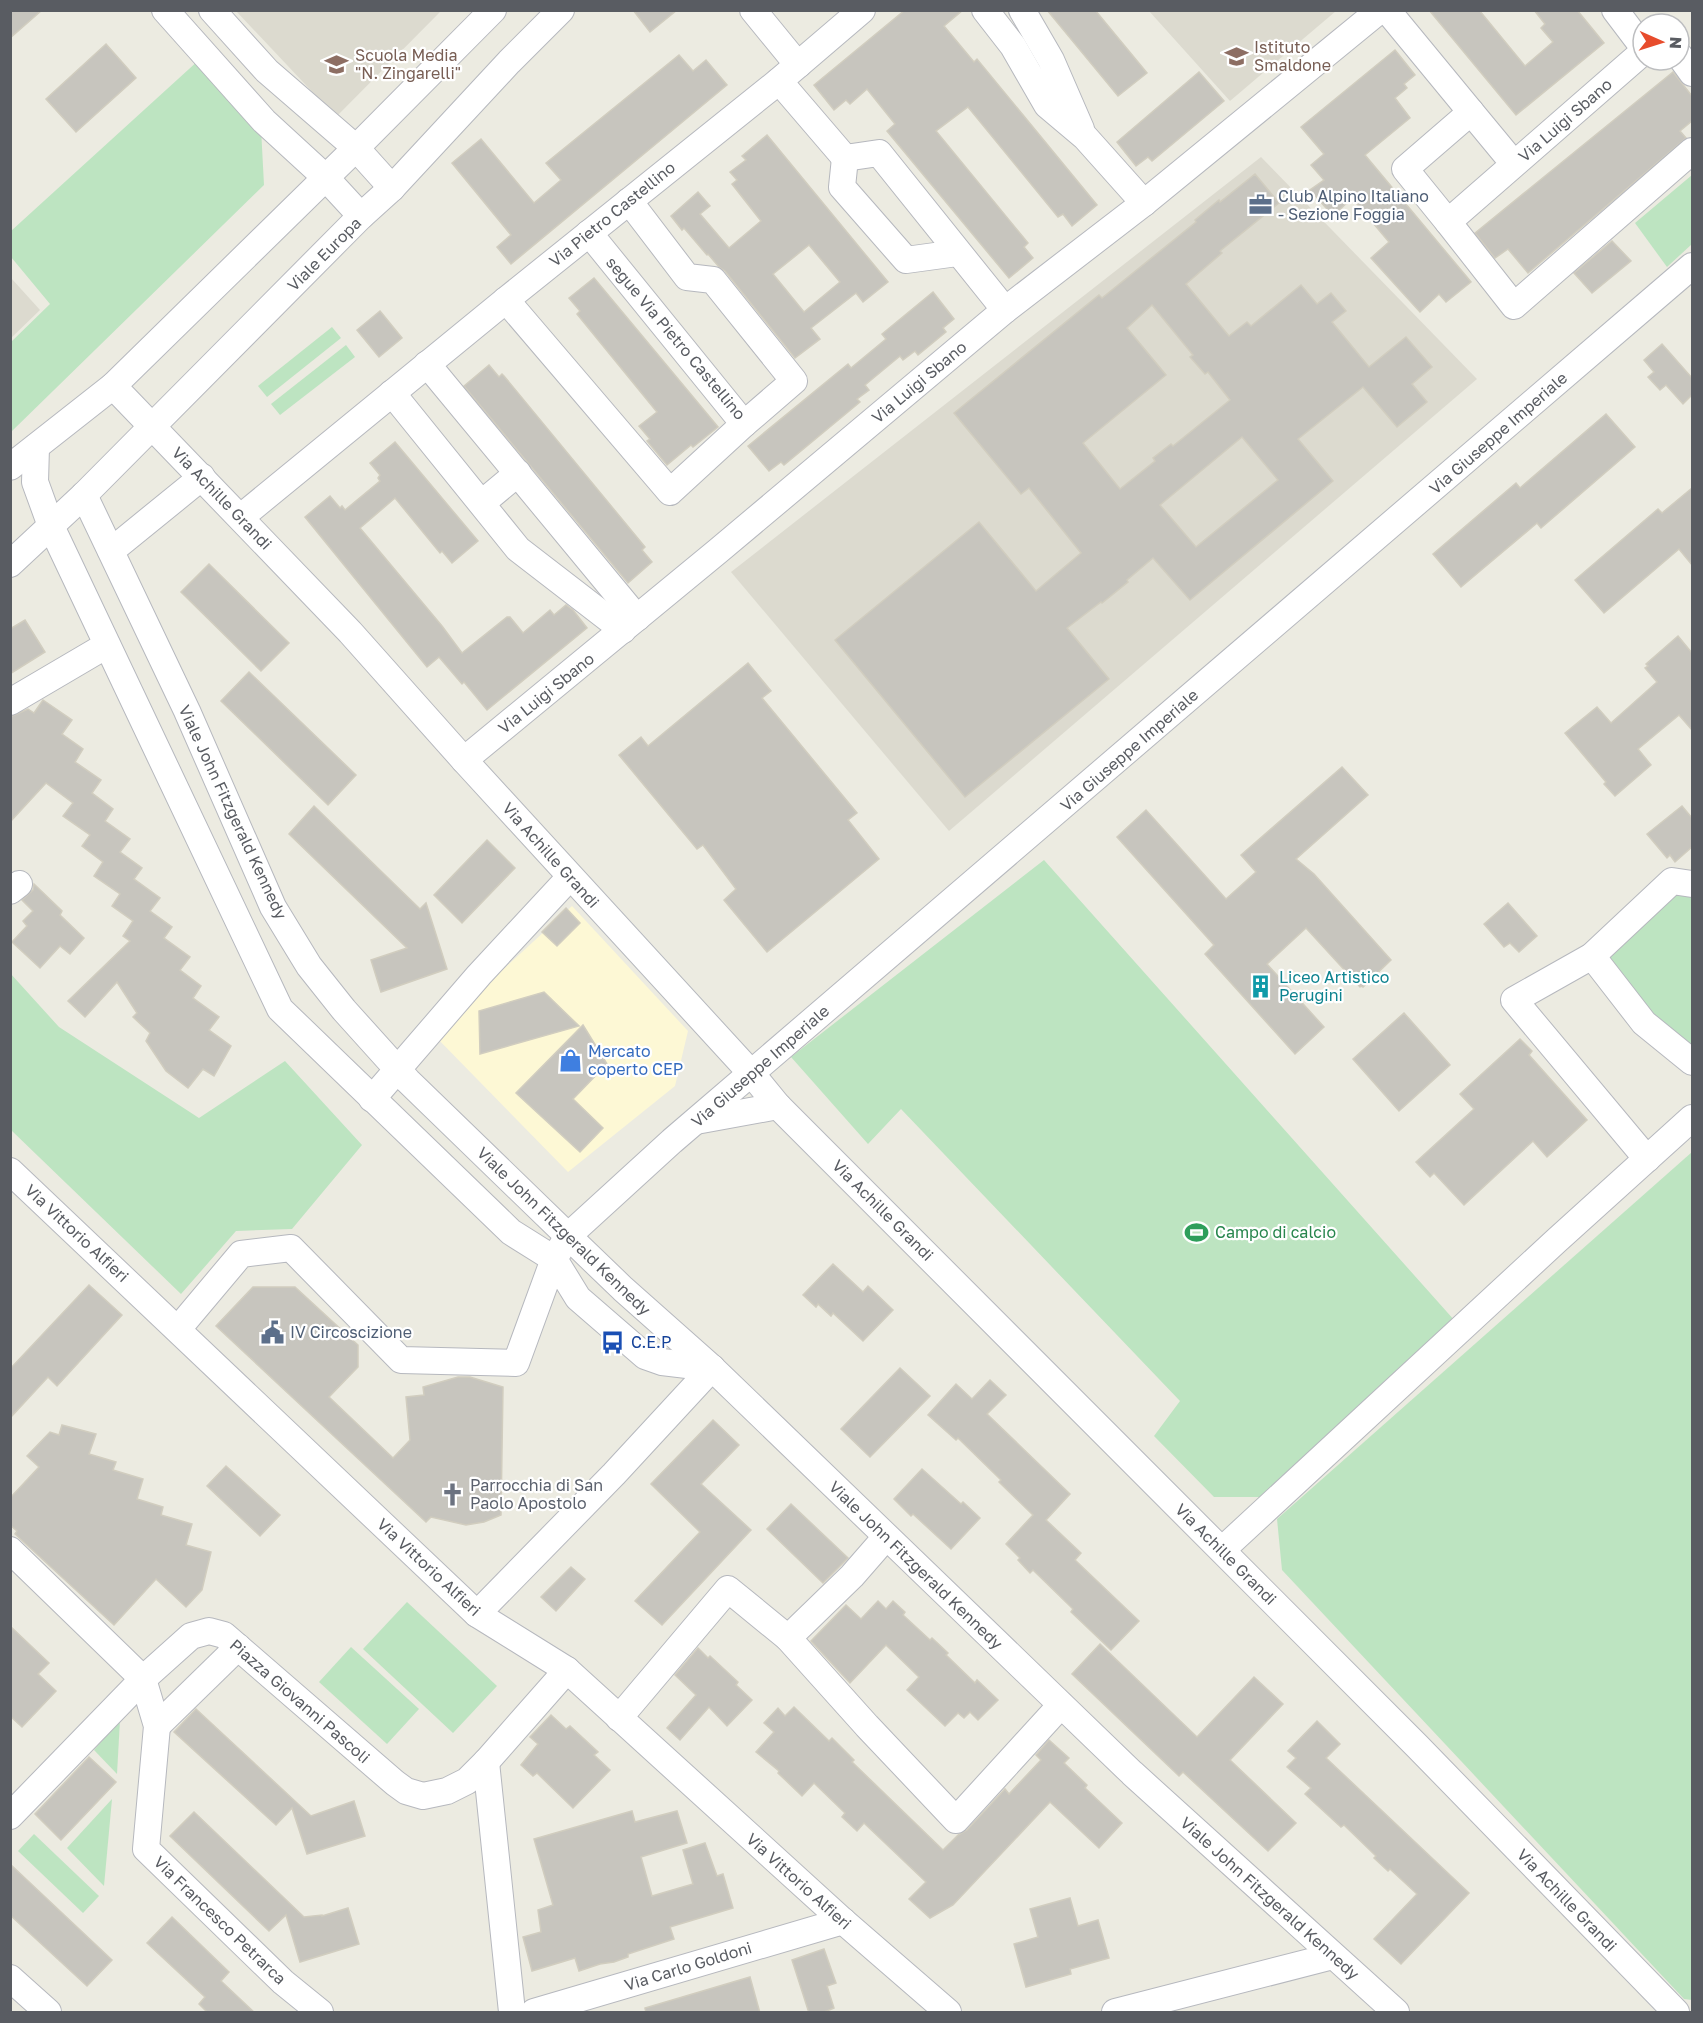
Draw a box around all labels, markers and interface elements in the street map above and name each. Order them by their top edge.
north arrow [1631,12,1691,72]
text: N [1666,36,1686,49]
place label: Istituto Smaldone [1254,37,1331,75]
school or university icon: Istituto Smaldone [1223,43,1249,69]
place label: Scuola Media "N. Zingarelli" [355,45,461,83]
school or university icon: Scuola Media "N. Zingarelli" [324,51,350,77]
street label: Via Luigi Sbano [1514,74,1616,166]
street label: Via Pietro Castellino [545,157,679,271]
place label: Club Alpino Italiano - Sezione Foggia [1278,186,1429,224]
office icon: Club Alpino Italiano - Sezione Foggia [1247,192,1273,218]
street label: Viale Europa [283,213,365,295]
street label: segue Via Pietro Castellino [602,252,750,424]
street label: Via Luigi Sbano [868,337,970,427]
street label: Via Giuseppe Imperiale [1425,368,1571,498]
street label: Via Achille Grandi [168,442,276,554]
street label: Via Luigi Sbano [494,648,598,738]
street label: Via Giuseppe Imperiale [1056,685,1202,815]
street label: Viale John Fitzgerald Kennedy [175,702,292,922]
street label: Via Achille Grandi [498,798,604,912]
place label: Liceo Artistico Perugini [1279,967,1389,1005]
building icon: Liceo Artistico Perugini [1248,973,1274,999]
street label: Via Giuseppe Imperiale [687,1001,833,1131]
place label: Mercato coperto CEP [588,1041,683,1079]
shop icon: Mercato coperto CEP [557,1047,583,1073]
street label: Viale John Fitzgerald Kennedy [473,1143,655,1319]
street label: Via Achille Grandi [828,1155,938,1265]
street label: Via Vittorio Alfieri [21,1180,133,1286]
sports icon: Campo di calcio [1184,1219,1210,1245]
place label: Campo di calcio [1215,1222,1336,1242]
public building icon: IV Circoscizione [259,1319,285,1345]
place label: IV Circoscizione [290,1322,412,1342]
bus stop icon: C.E.P [600,1329,626,1355]
place label: C.E.P [631,1332,671,1352]
place label: Parrocchia di San Paolo Apostolo [470,1475,603,1513]
street label: Viale John Fitzgerald Kennedy [825,1477,1007,1653]
church icon: Parrocchia di San Paolo Apostolo [439,1481,465,1507]
street label: Via Achille Grandi [1171,1499,1281,1609]
street label: Via Vittorio Alfieri [373,1514,485,1620]
street label: Piazza Giovanni Pascoli [226,1635,374,1767]
street label: Viale John Fitzgerald Kennedy [1176,1812,1364,1984]
street label: Via Vittorio Alfieri [742,1829,856,1933]
street label: Via Achille Grandi [1513,1844,1621,1956]
street label: Via Francesco Petrarca [150,1852,290,1988]
street label: Via Carlo Goldoni [622,1937,754,1995]

